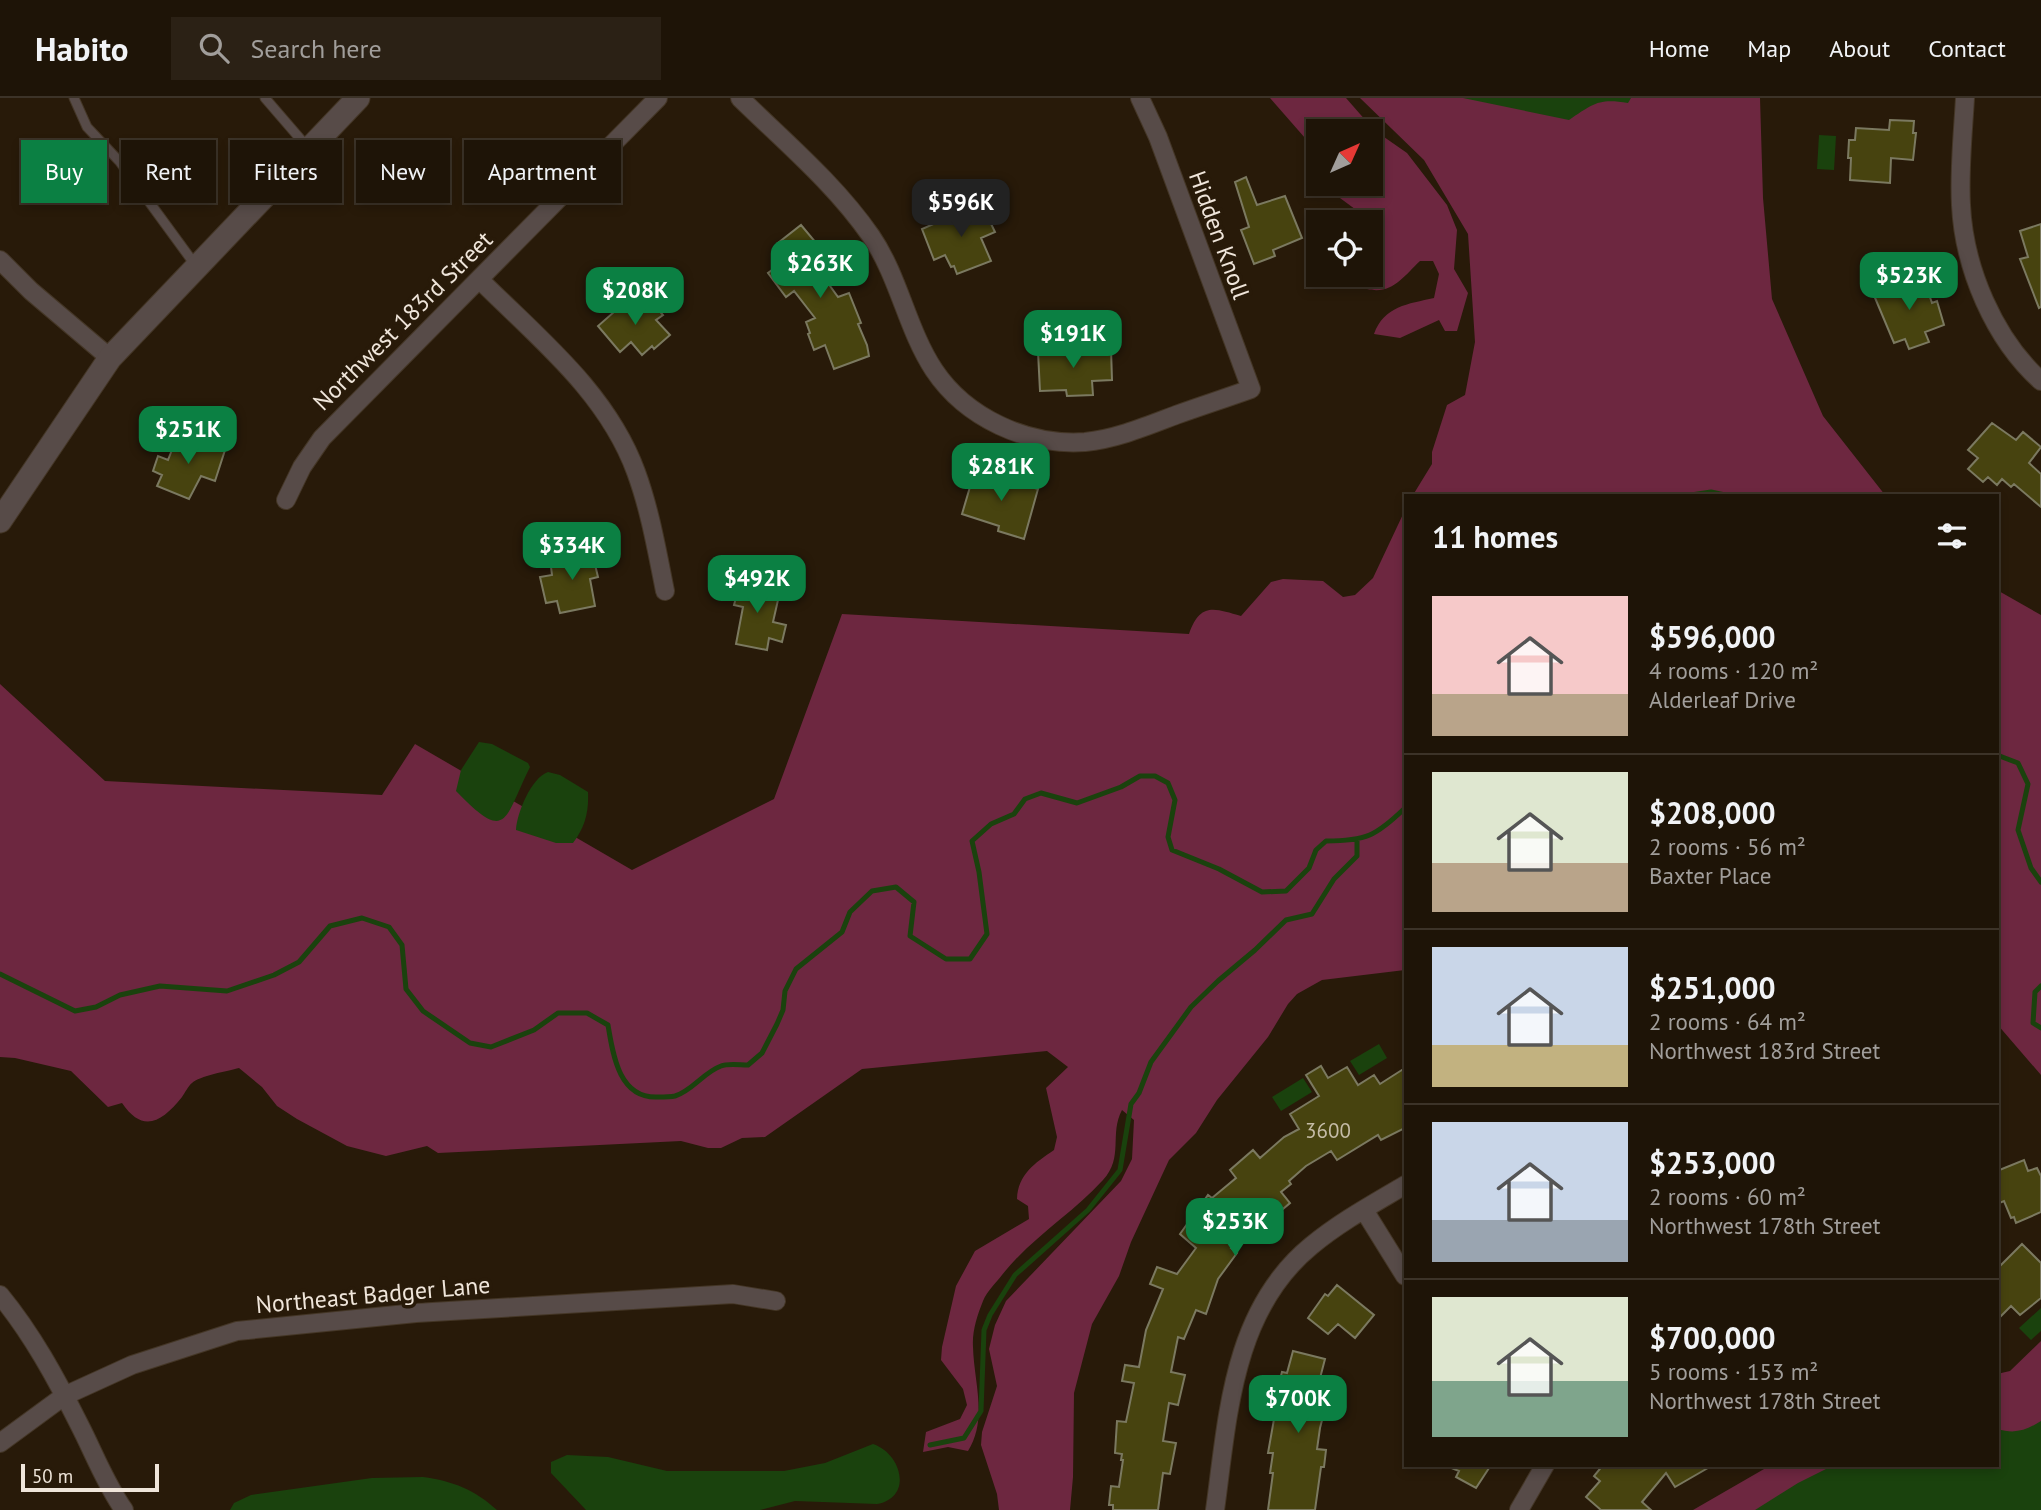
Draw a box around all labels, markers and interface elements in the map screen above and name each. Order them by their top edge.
search box [171,17,661,80]
text: Habito [35,27,129,70]
icon: search [195,29,233,67]
text: Search here [251,32,382,65]
text: Home [1649,33,1709,64]
text: Map [1747,33,1791,64]
text: About [1829,33,1890,64]
text: Contact [1928,33,2006,64]
north arrow [1306,119,1382,196]
map controls [1306,119,1383,287]
chip: Buy [21,140,107,203]
chip: Rent [121,140,216,203]
chip: Filters [230,140,342,203]
chip: New [356,140,450,203]
chip: Apartment [464,140,621,203]
street label: Hidden Knoll [1182,167,1257,303]
pin: $596K [912,180,1010,239]
text: $596K [928,187,994,216]
button: locate [1306,210,1383,287]
street label: Northwest 183rd Street [306,224,499,417]
pin: $263K [771,240,869,300]
text: $263K [787,248,853,277]
pin: $523K [1860,252,1958,312]
text: $523K [1876,260,1942,289]
pin: $208K [586,268,684,327]
text: $208K [602,275,668,304]
pin: $191K [1024,310,1122,370]
text: $191K [1040,318,1106,347]
pin: $251K [139,406,237,466]
text: $251K [155,414,221,443]
pin: $281K [952,444,1050,503]
text: $281K [968,451,1034,480]
text: 11 homes [1432,517,1558,556]
icon: filters [1933,517,1971,555]
pin: $334K [523,522,621,582]
text: $334K [539,530,605,559]
pin: $492K [708,556,806,615]
text: $492K [724,563,790,592]
text: $596,000 [1649,617,1776,656]
icon: home [1488,624,1572,708]
text: 4 rooms · 120 m² [1649,656,1818,685]
text: Alderleaf Drive [1649,685,1796,714]
text: $208,000 [1649,793,1776,832]
icon: home [1488,800,1572,884]
text: 2 rooms · 56 m² [1649,832,1806,861]
text: Baxter Place [1649,861,1771,890]
text: $251,000 [1649,968,1776,1007]
icon: home [1488,975,1572,1059]
text: 2 rooms · 64 m² [1649,1007,1806,1036]
text: Northwest 183rd Street [1649,1036,1880,1065]
house number: 3600 [1305,1117,1351,1144]
text: $253,000 [1649,1143,1776,1182]
icon: home [1488,1150,1572,1234]
text: 2 rooms · 60 m² [1649,1182,1806,1211]
pin: $253K [1186,1198,1284,1258]
text: $253K [1202,1206,1268,1235]
text: Northwest 178th Street [1649,1211,1881,1240]
street label: Northeast Badger Lane [254,1269,492,1320]
text: $700,000 [1649,1318,1776,1357]
icon: home [1488,1325,1572,1409]
text: 5 rooms · 153 m² [1649,1357,1818,1386]
pin: $700K [1249,1376,1347,1435]
text: $700K [1265,1383,1331,1412]
text: Northwest 178th Street [1649,1386,1881,1415]
scale bar [21,1461,159,1493]
text: 50 m [32,1464,73,1488]

